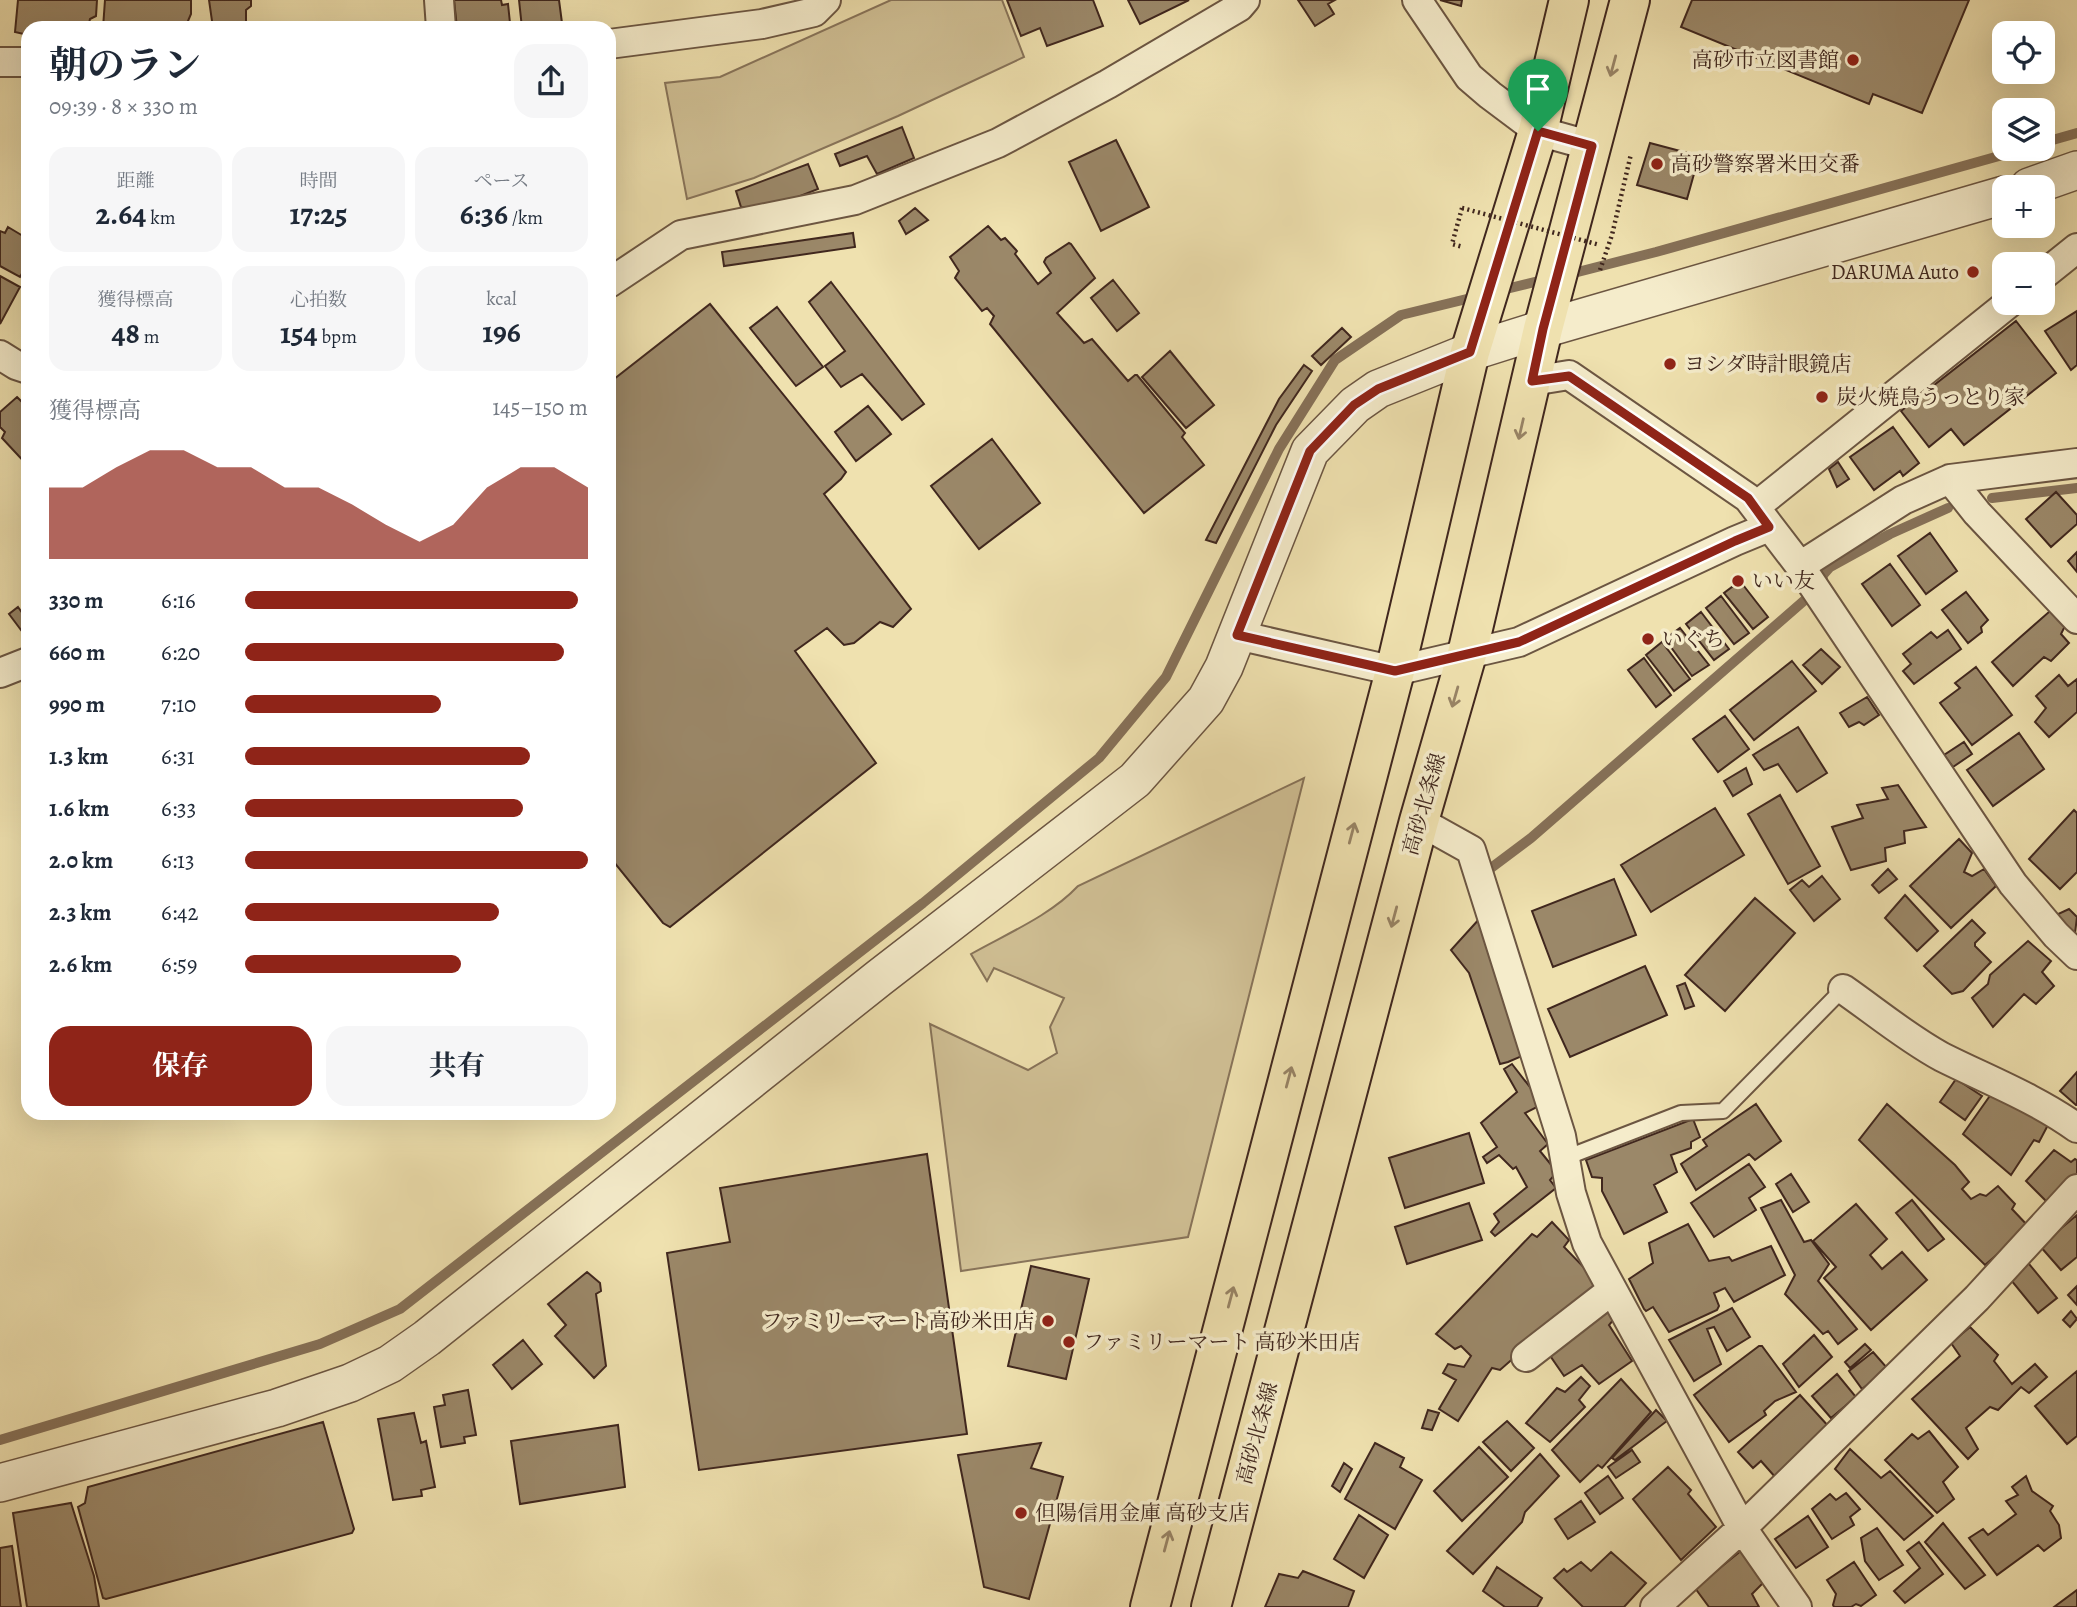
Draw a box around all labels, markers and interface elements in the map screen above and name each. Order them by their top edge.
map controls [1992,21,2055,315]
button: locate [1992,21,2055,84]
text: 朝のラン [49,39,201,91]
button: share [514,44,588,118]
place label: 高砂市立図書館 [1692,46,1839,74]
marker: 高砂市立図書館 [1845,52,1861,68]
one-way arrow [1606,54,1619,77]
pin [1508,59,1568,131]
icon: arrive [1519,70,1557,108]
text: 09:39 · 8 × 330 m [49,91,198,122]
button: layers [1992,98,2055,161]
place label: 高砂警察署米田交番 [1671,150,1860,178]
marker: 高砂警察署米田交番 [1649,156,1665,172]
text: 距離 [116,168,155,194]
text: 時間 [299,168,338,194]
text: ペース [473,168,530,194]
button: + [1992,175,2055,238]
text: 2.64 [96,194,146,234]
text: 17:25 [290,194,348,234]
text: 6:36 [460,194,508,234]
text: km [146,205,175,231]
text: /km [508,205,543,231]
button: − [1992,252,2055,315]
place label: DARUMA Auto [1831,258,1959,286]
marker: DARUMA Auto [1965,264,1981,280]
text: kcal [486,286,517,312]
text: 獲得標高 [97,287,174,313]
text: 心拍数 [290,287,347,313]
text: 196 [482,312,521,352]
text: 48 [111,313,140,353]
text: 154 [280,313,318,353]
text: m [140,324,160,350]
text: bpm [318,324,357,350]
place label: ヨシダ時計眼鏡店 [1684,350,1851,378]
marker: ヨシダ時計眼鏡店 [1662,356,1678,372]
place label: 炭火焼鳥うっとり家 [1836,383,2025,411]
marker: 炭火焼鳥うっとり家 [1814,389,1830,405]
text: 145–150 m [492,392,588,423]
text: 獲得標高 [49,395,141,426]
one-way arrow [1514,417,1527,440]
place label: いい友 [1752,567,1815,595]
marker: いい友 [1730,573,1746,589]
text: 330 m [49,585,104,616]
text: 6:16 [161,585,196,616]
place label: いぐち [1662,625,1725,653]
marker: いぐち [1640,631,1656,647]
text: 660 m [49,637,105,668]
text: 6:20 [161,637,200,668]
one-way arrow [1447,686,1460,708]
text: 990 m [49,689,105,720]
text: 7:10 [161,689,196,720]
text: 1.3 km [49,741,109,772]
text: 6:31 [161,741,195,772]
street label: 高砂北条線 [1396,750,1452,858]
text: 1.6 km [49,793,109,824]
text: 6:33 [161,793,196,824]
one-way arrow [1346,822,1359,845]
text: 2.0 km [49,845,113,876]
text: 6:13 [161,845,195,876]
text: 2.3 km [49,897,112,928]
text: 6:42 [161,897,198,928]
one-way arrow [1387,905,1400,927]
text: 2.6 km [49,949,112,980]
text: 6:59 [161,949,197,980]
button: 保存 [49,1026,312,1106]
button: 共有 [326,1026,588,1106]
one-way arrow [1283,1066,1296,1088]
one-way arrow [1225,1286,1238,1309]
place label: ファミリーマート高砂米田店 [761,1307,1034,1335]
marker: ファミリーマート高砂米田店 [1040,1313,1056,1329]
place label: ファミリーマート 高砂米田店 [1083,1328,1360,1356]
marker: ファミリーマート 高砂米田店 [1061,1334,1077,1350]
street label: 高砂北条線 [1230,1379,1284,1487]
place label: 但陽信用金庫 高砂支店 [1035,1499,1249,1527]
marker: 但陽信用金庫 高砂支店 [1013,1505,1029,1521]
one-way arrow [1161,1530,1174,1553]

